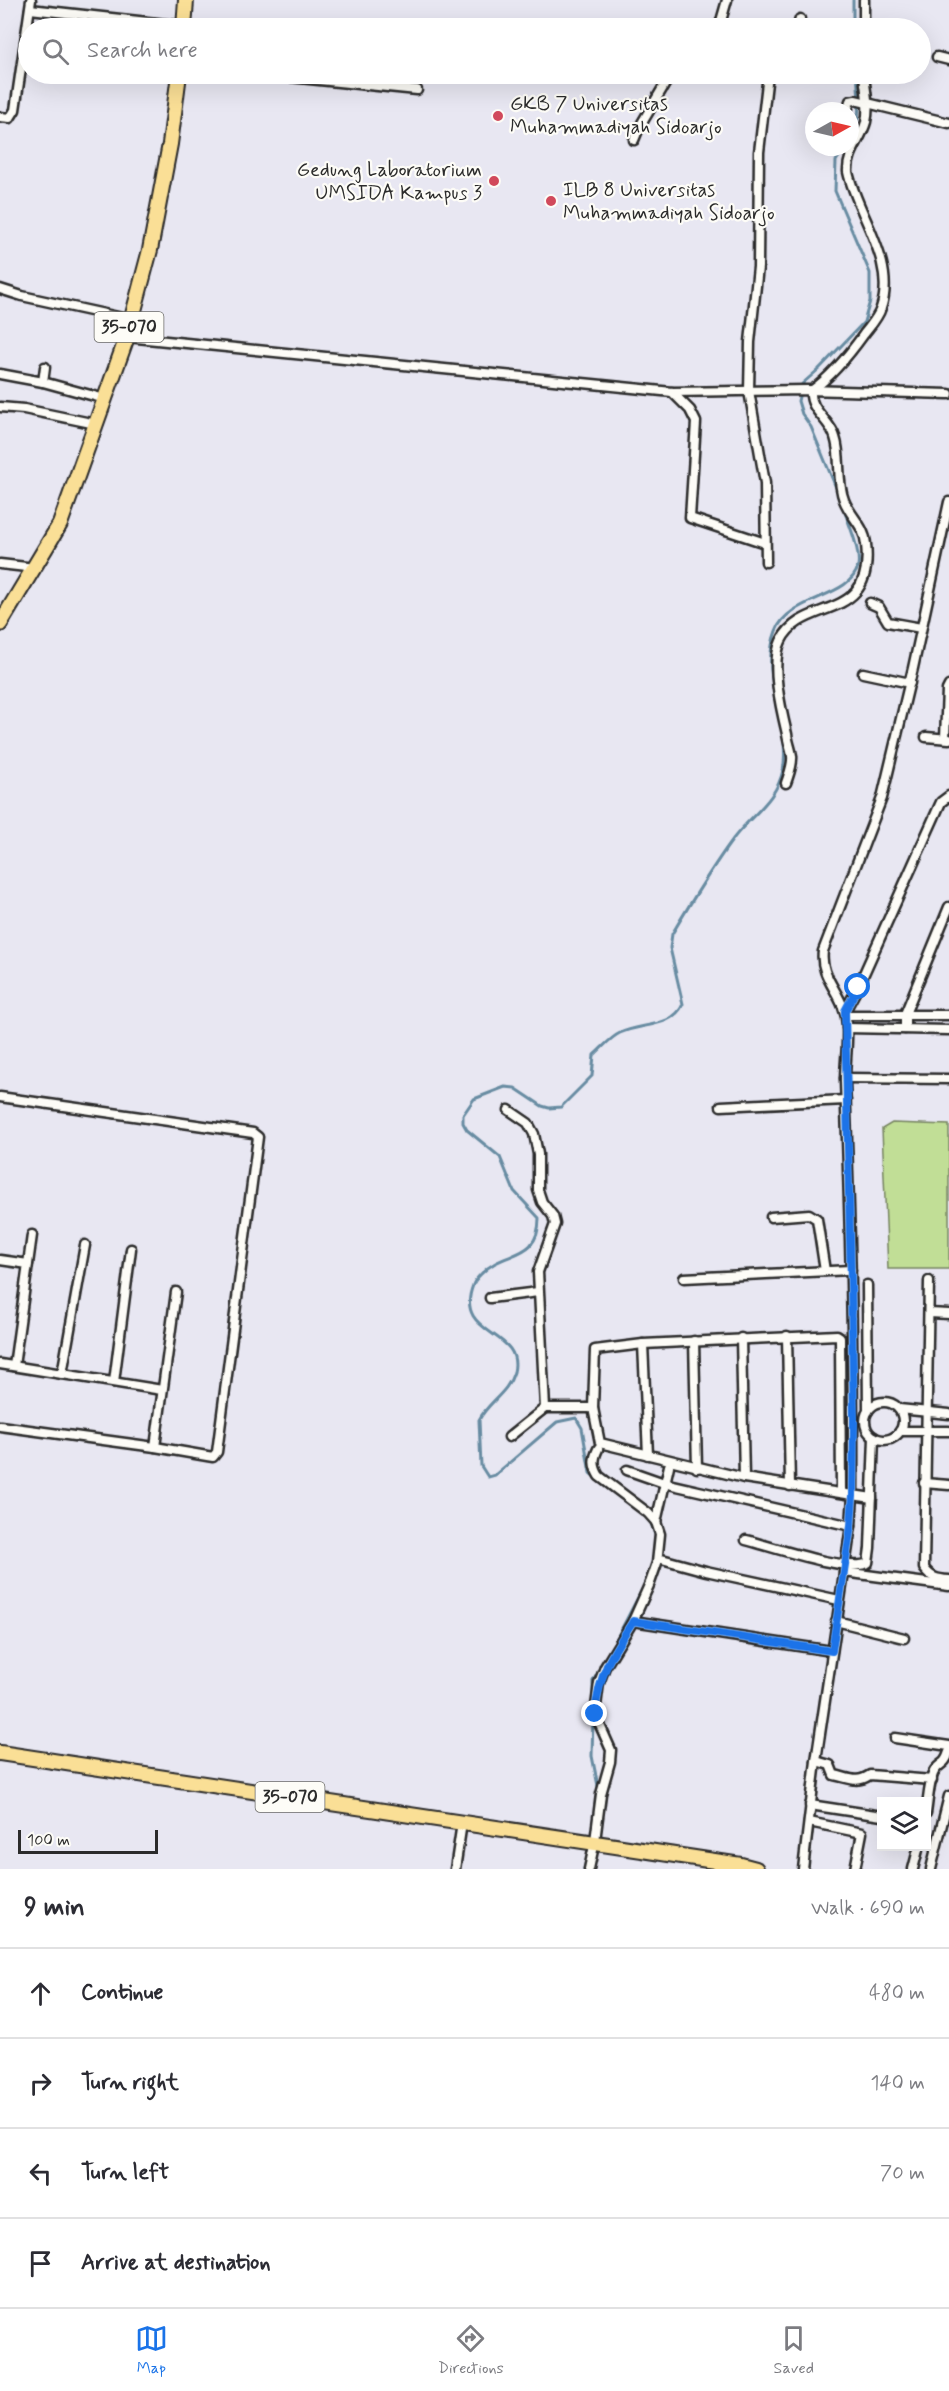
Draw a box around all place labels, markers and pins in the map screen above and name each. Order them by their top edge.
place label: GKB 7 Universitas Muhammadiyah Sidoarjo [510,91,722,141]
marker: GKB 7 Universitas Muhammadiyah Sidoarjo [491,109,505,123]
place label: Gedung Laboratorium UMSIDA Kampus 3 [297,157,482,207]
marker: Gedung Laboratorium UMSIDA Kampus 3 [487,174,501,188]
place label: ILB 8 Universitas Muhammadiyah Sidoarjo [563,177,775,227]
marker: ILB 8 Universitas Muhammadiyah Sidoarjo [544,194,558,208]

